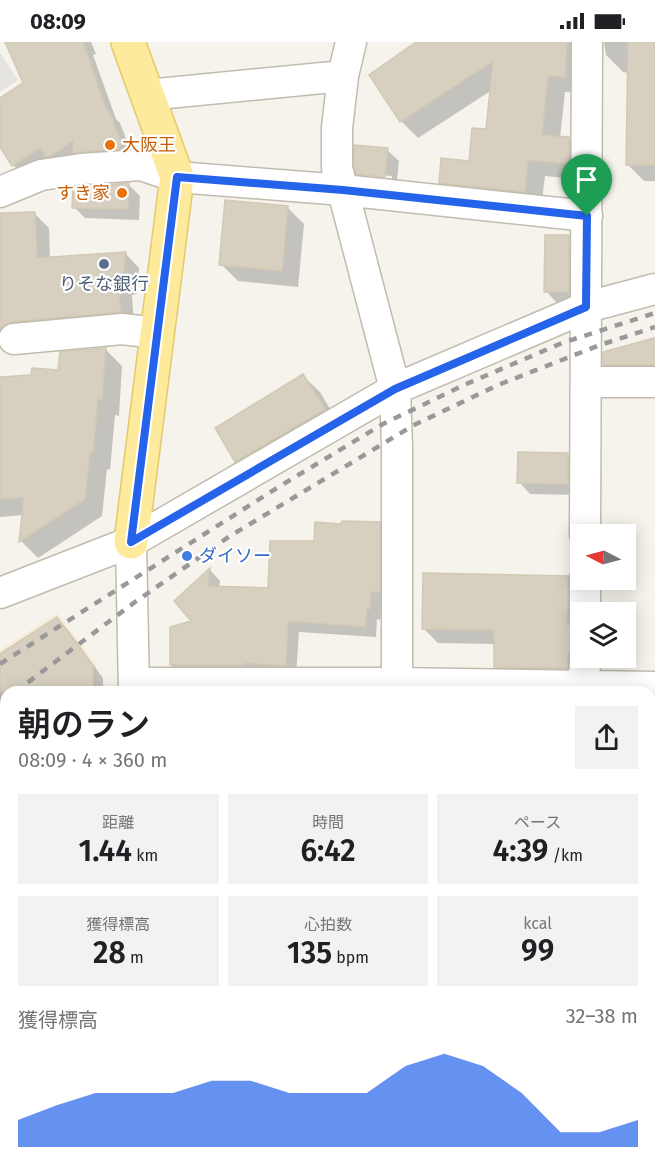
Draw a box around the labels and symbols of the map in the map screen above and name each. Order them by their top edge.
place label: 大阪王 [122,134,176,156]
marker: 大阪王 [103,138,117,152]
pin [561,154,612,216]
place label: すき家 [56,182,110,204]
marker: すき家 [115,186,129,200]
marker: りそな銀行 [97,257,111,271]
place label: りそな銀行 [59,273,149,295]
north arrow [570,524,636,590]
place label: ダイソー [199,545,271,567]
marker: ダイソー [180,549,194,563]

